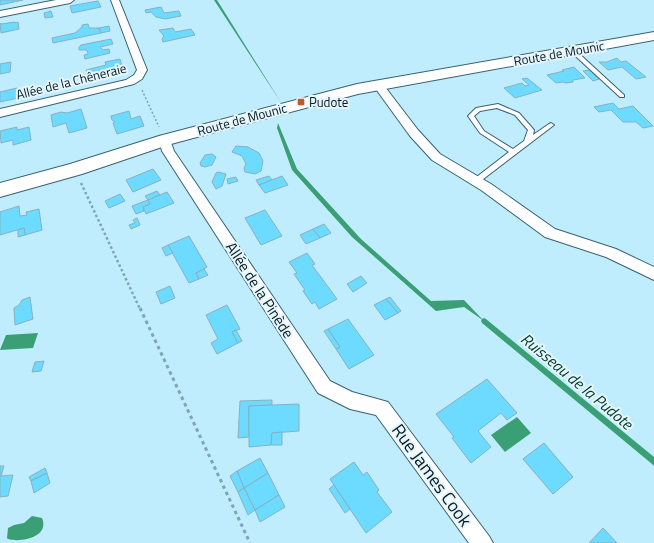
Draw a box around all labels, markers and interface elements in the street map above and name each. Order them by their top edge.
street label: Route de Mounic [512,35,606,71]
street label: Allée de la Chêneraie [14,58,128,104]
place label: Pudote [309,92,348,112]
street label: Route de Mounic [195,97,289,141]
marker: Pudote [296,97,306,107]
street label: Allée de la Pinède [220,237,300,343]
water label: Ruisseau de la Pudote [516,327,639,436]
street label: Rue James Cook [385,418,479,532]

